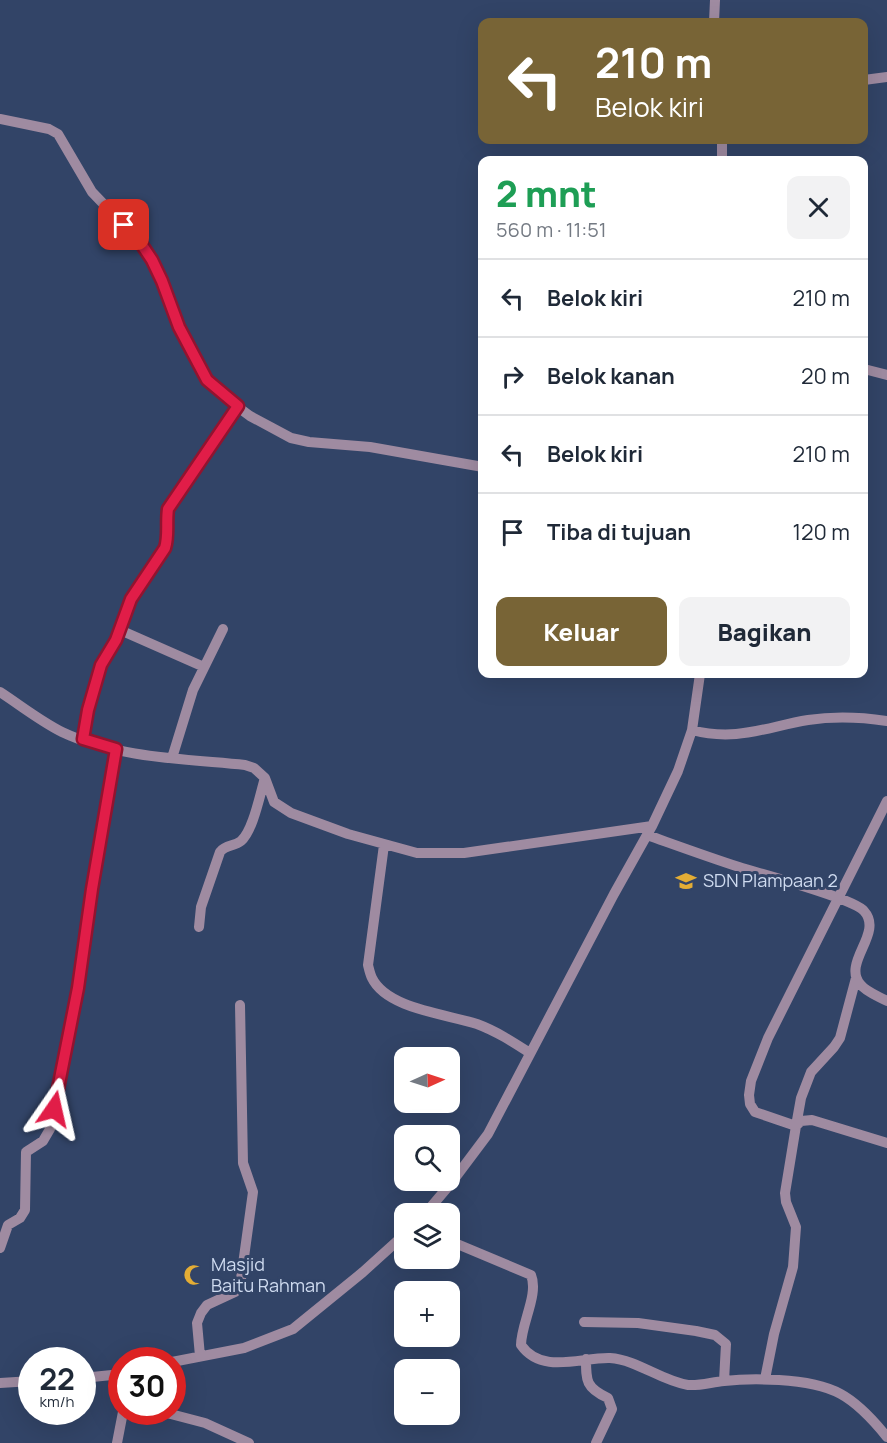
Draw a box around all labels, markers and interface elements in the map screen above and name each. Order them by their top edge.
text: 210 m [595,33,712,91]
icon: left [496,42,574,120]
text: Belok kiri [595,88,704,125]
text: 2 mnt [496,169,597,218]
button: close [787,176,850,239]
pin [98,199,149,250]
icon: arrive [107,208,140,241]
text: 560 m · 11:51 [496,216,607,243]
icon: left [496,282,529,315]
text: Belok kiri [547,283,643,313]
text: 210 m [792,283,850,313]
icon: right [496,360,529,393]
text: Belok kanan [547,361,675,391]
text: 20 m [801,361,850,391]
icon: left [496,438,529,471]
text: Belok kiri [547,439,643,469]
text: 210 m [792,439,850,469]
icon: arrive [496,516,529,549]
text: Tiba di tujuan [547,517,691,547]
text: 120 m [792,517,850,547]
button: Keluar [496,597,667,666]
button: Bagikan [679,597,850,666]
place label: SDN Plampaan 2 [703,868,838,892]
school or university icon: SDN Plampaan 2 [674,869,698,893]
north arrow [394,1047,460,1113]
map controls [394,1047,460,1425]
position arrow [22,1077,86,1141]
button: search [394,1125,460,1191]
button: layers [394,1203,460,1269]
place label: Masjid Baitu Rahman [211,1252,326,1297]
mosque icon: Masjid Baitu Rahman [182,1263,206,1287]
button: + [394,1281,460,1347]
speed limit sign: 30 [108,1347,186,1425]
text: 22 [39,1358,75,1399]
button: − [394,1359,460,1425]
text: km/h [40,1391,74,1412]

